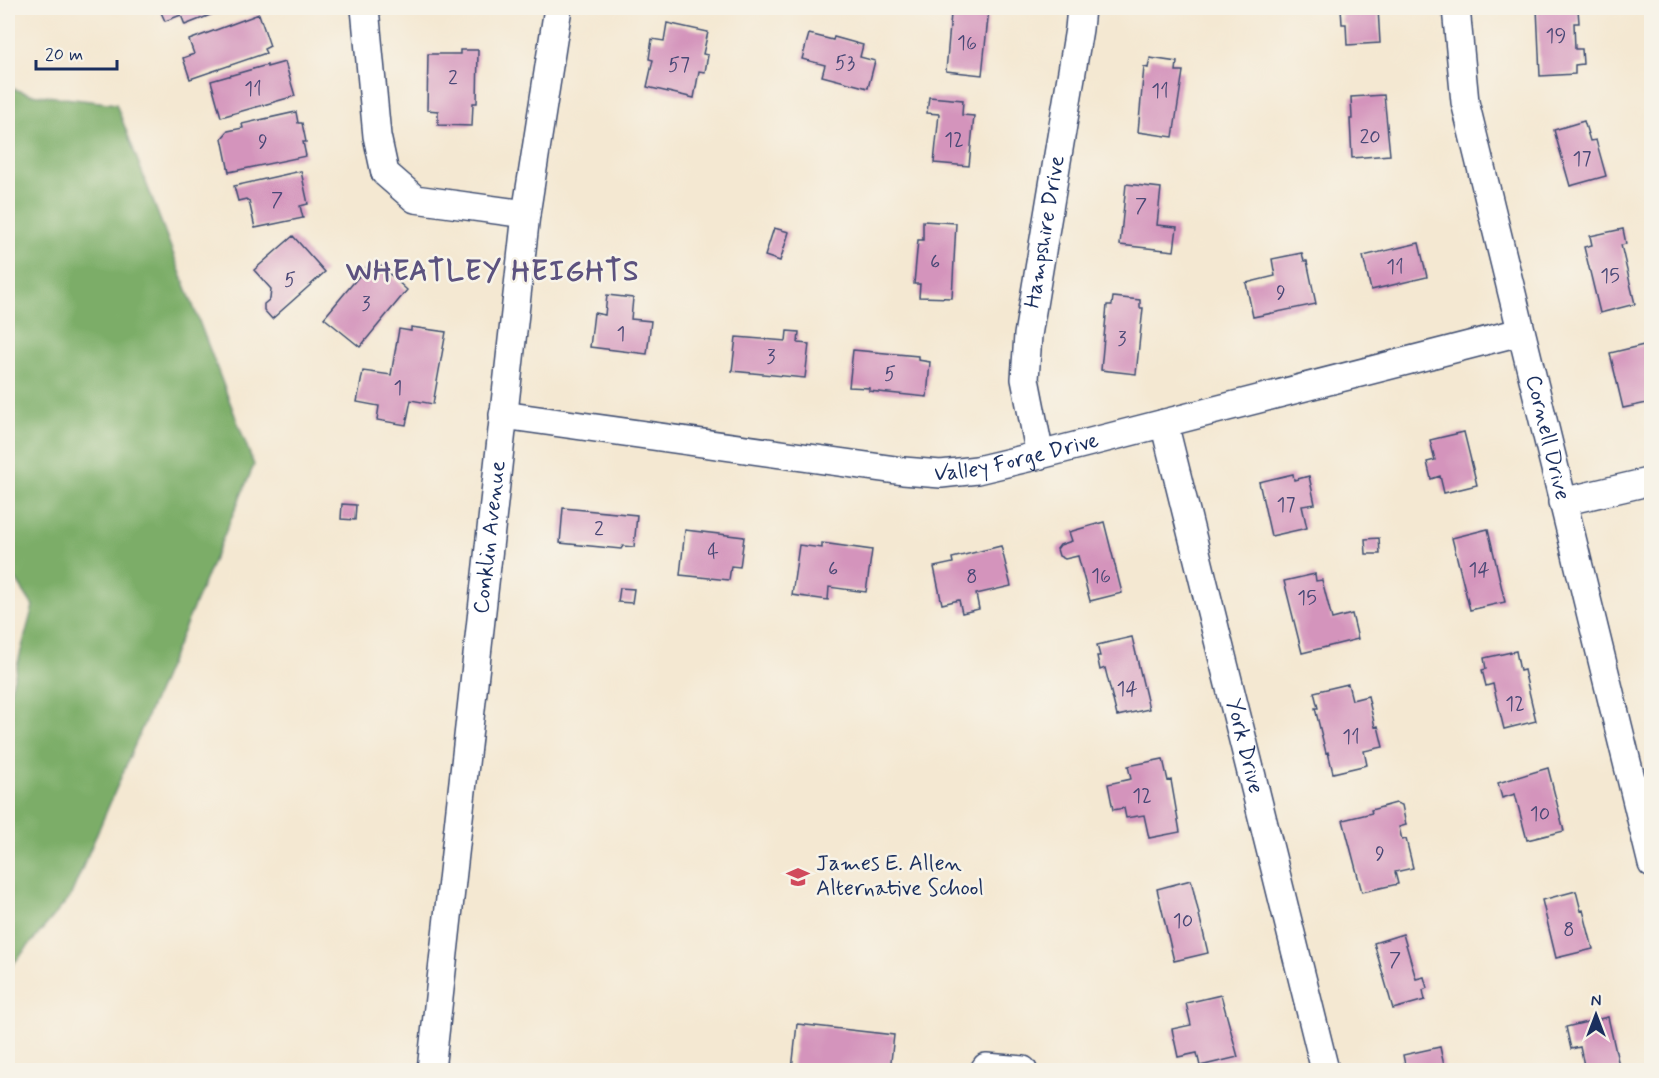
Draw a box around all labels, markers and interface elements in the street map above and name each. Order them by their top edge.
house number: 19 [1546,23,1566,50]
house number: 16 [957,30,977,57]
scale bar [36,33,117,71]
text: 20 m [45,43,83,67]
house number: 53 [835,50,855,77]
house number: 57 [668,52,690,79]
house number: 2 [448,65,458,92]
house number: 11 [244,76,262,103]
house number: 11 [1151,78,1169,105]
house number: 20 [1359,124,1381,151]
house number: 12 [944,127,964,154]
house number: 9 [258,129,268,156]
house number: 17 [1573,146,1592,173]
street label: Hampshire Drive [1019,153,1072,310]
house number: 7 [271,187,283,214]
house number: 7 [1135,193,1147,220]
house number: 6 [930,249,940,276]
district label: WHEATLEY HEIGHTS [346,254,640,291]
house number: 11 [1386,254,1404,281]
house number: 15 [1600,263,1620,290]
house number: 5 [284,267,296,294]
house number: 9 [1276,280,1286,307]
house number: 3 [361,291,371,318]
house number: 1 [617,321,625,348]
house number: 3 [1117,326,1127,353]
house number: 3 [766,344,776,371]
house number: 5 [884,361,896,388]
street label: Cornell Drive [1519,372,1576,503]
house number: 1 [394,375,402,402]
street label: Valley Forge Drive [933,426,1102,488]
street label: Conklin Avenue [468,459,513,615]
house number: 17 [1277,492,1296,519]
house number: 2 [594,516,604,543]
house number: 4 [707,539,719,566]
house number: 6 [828,556,838,583]
house number: 14 [1468,557,1490,584]
house number: 16 [1091,563,1111,590]
house number: 8 [966,564,978,591]
house number: 15 [1297,585,1317,612]
house number: 14 [1116,676,1138,703]
house number: 12 [1505,691,1525,718]
street label: York Drive [1219,696,1270,796]
house number: 11 [1342,724,1360,751]
house number: 12 [1132,783,1152,810]
house number: 10 [1530,801,1550,828]
house number: 9 [1375,841,1385,868]
place label: James E. Allen Alternative School [816,850,984,903]
school or university icon: James E. Allen Alternative School [785,864,811,890]
house number: 10 [1173,908,1193,935]
house number: 8 [1563,917,1575,944]
house number: 7 [1389,947,1401,974]
north arrow [1566,985,1626,1045]
text: N [1591,991,1601,1012]

